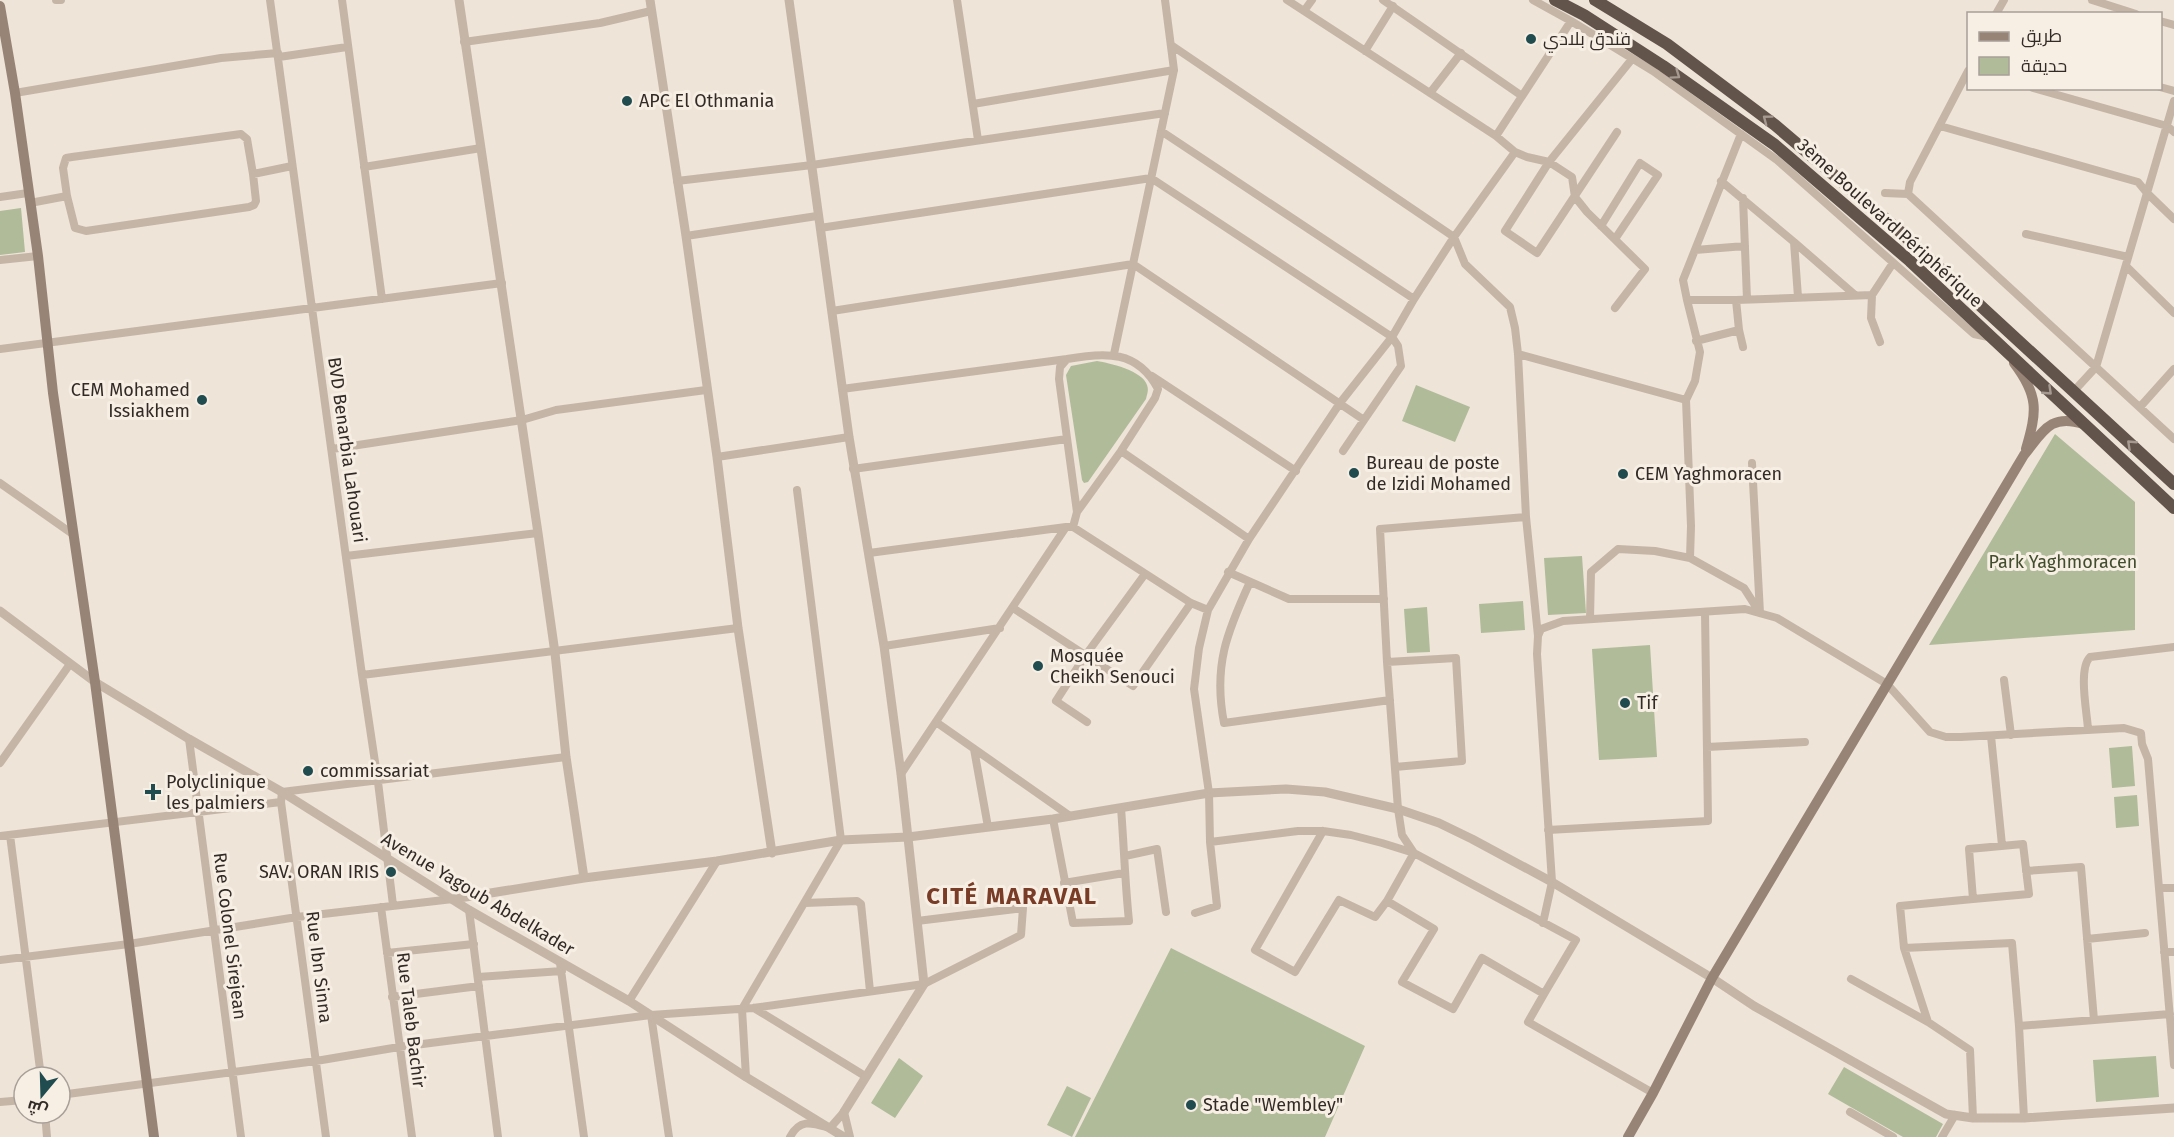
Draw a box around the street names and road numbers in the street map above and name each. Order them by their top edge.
street label: 3ème Boulevard Périphérique [1793,134,1987,312]
street label: BVD Benarbia Lahouari [323,356,371,544]
street label: Avenue Yagoub Abdelkader [378,828,579,960]
street label: Rue Colonel Sirejean [209,851,251,1021]
street label: Rue Ibn Sinna [301,910,337,1024]
street label: Rue Taleb Bachir [392,951,430,1089]

